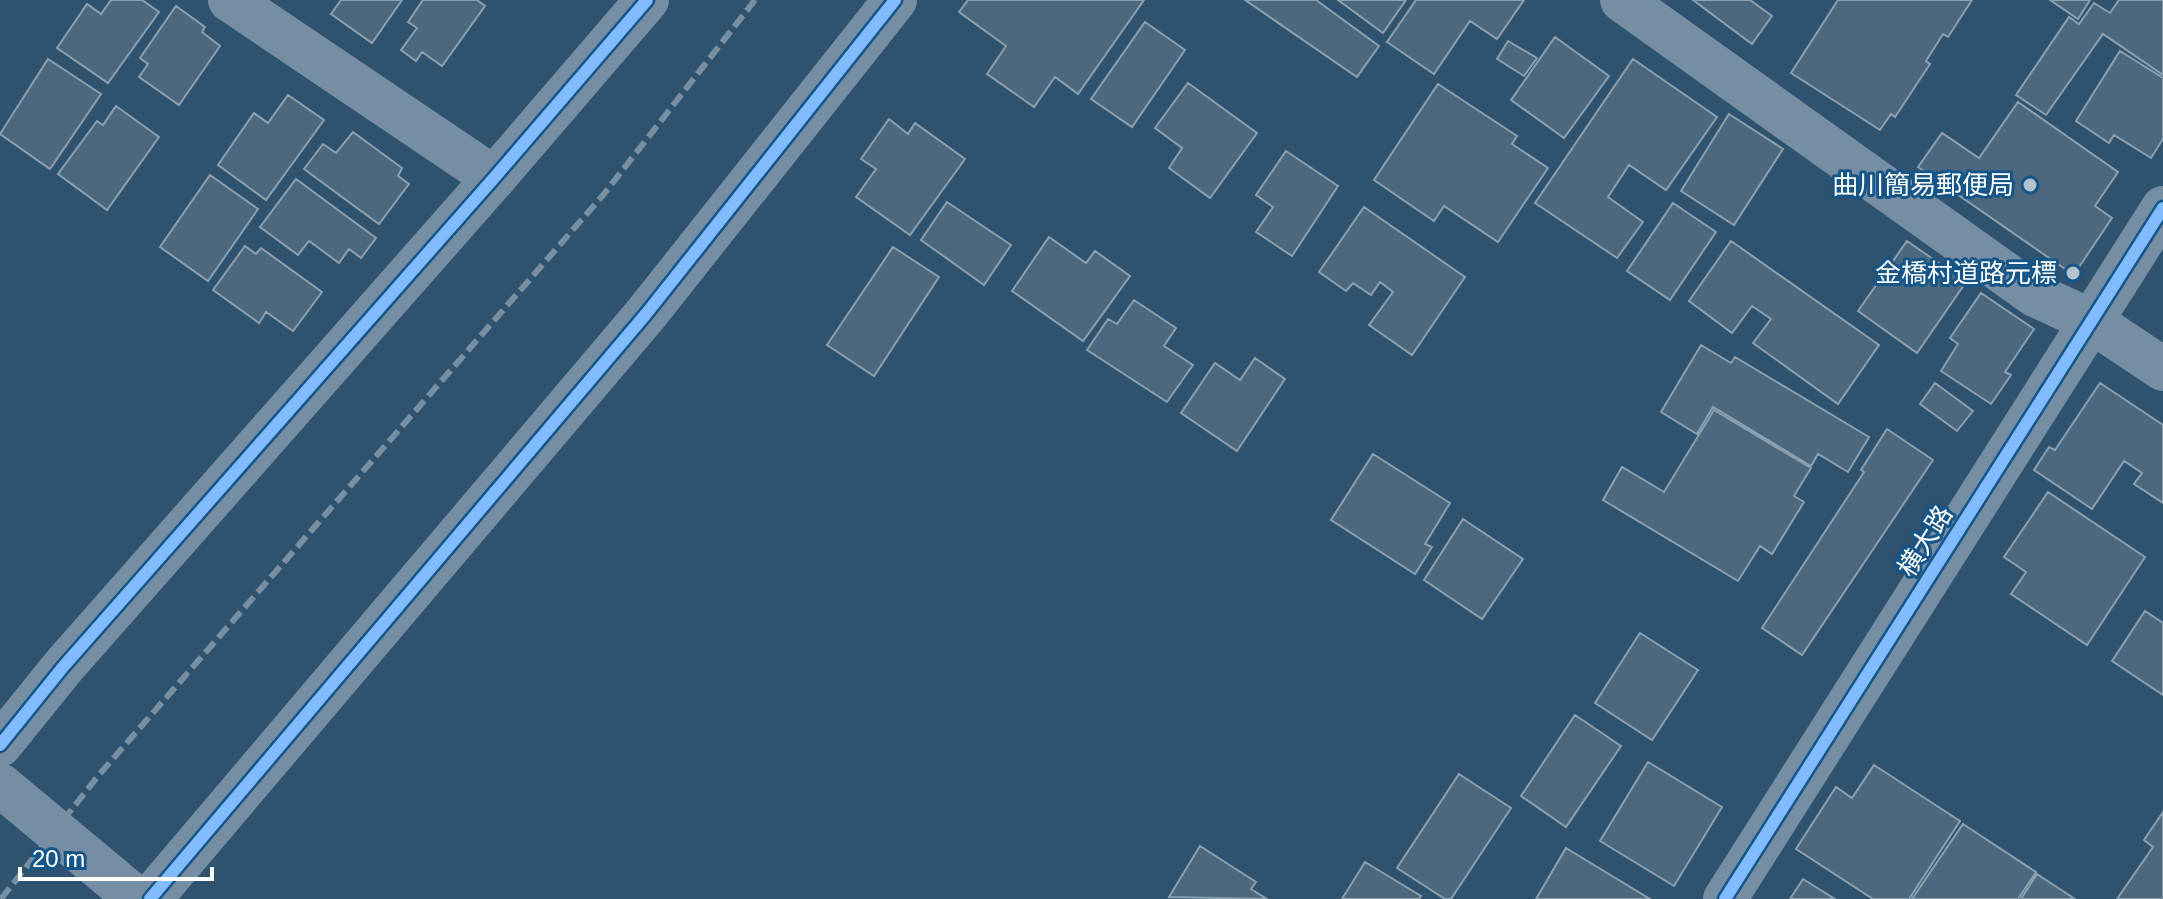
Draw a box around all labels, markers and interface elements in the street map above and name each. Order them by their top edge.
place label: 曲川簡易郵便局 [1832,170,2014,200]
marker: 曲川簡易郵便局 [2021,176,2039,194]
place label: 金橋村道路元標 [1875,258,2057,288]
marker: 金橋村道路元標 [2064,264,2082,282]
street label: 横大路 [1892,500,1958,582]
scale bar [20,831,212,881]
text: 20 m [32,845,85,872]

